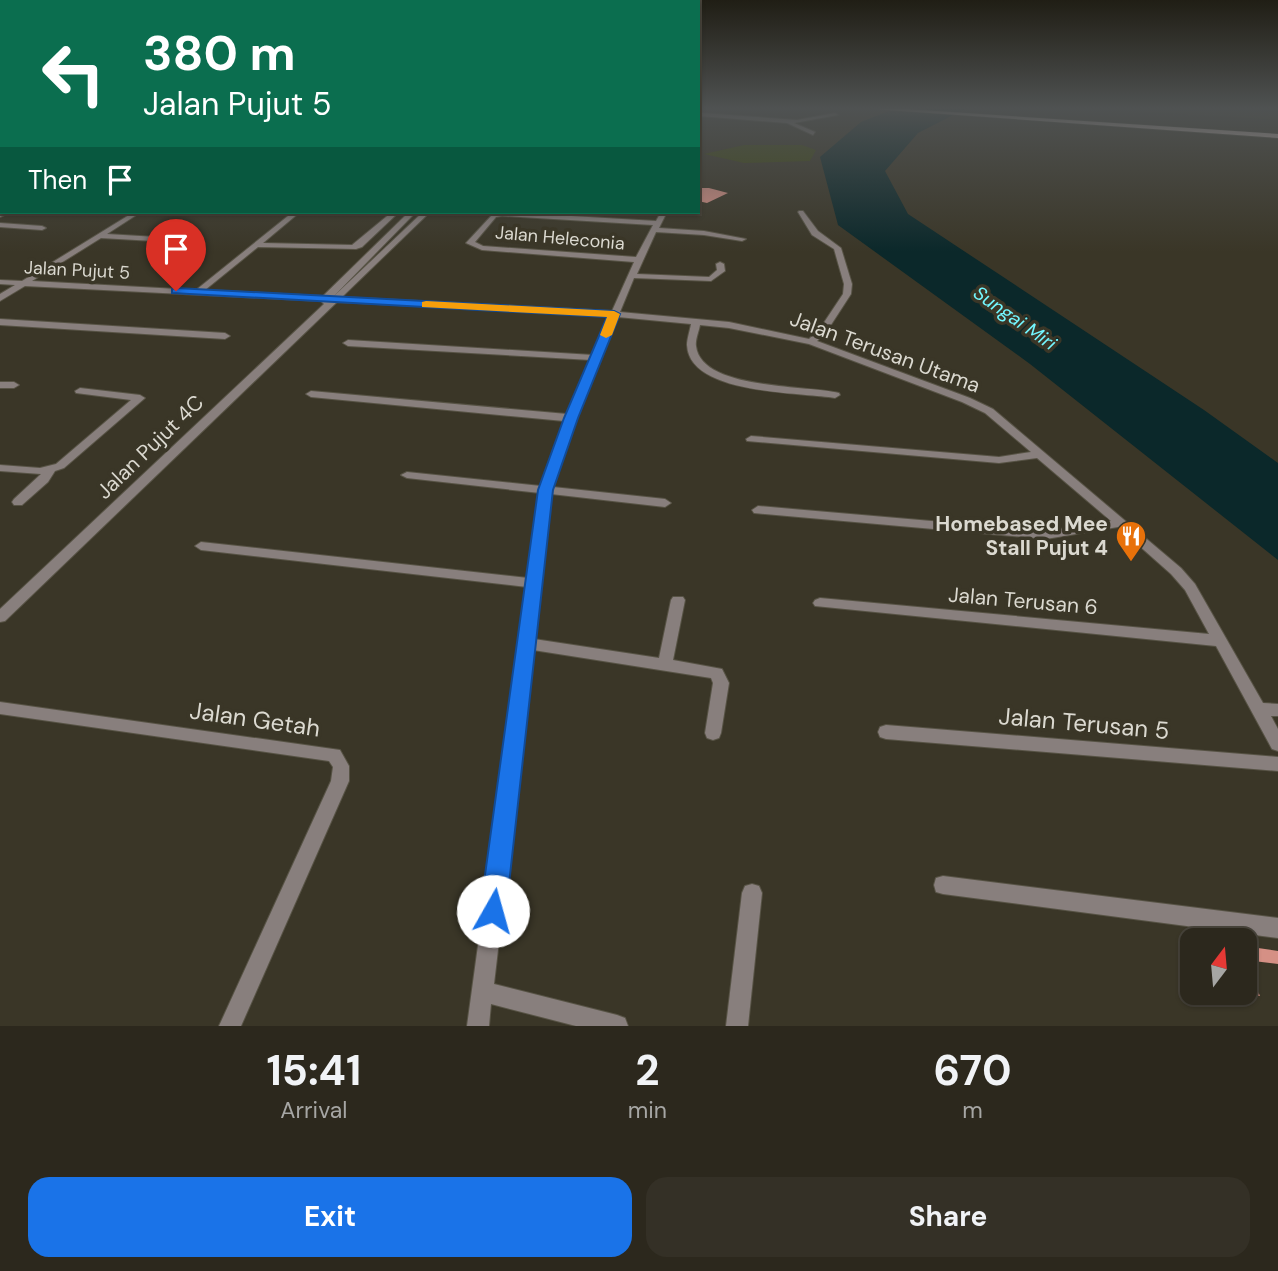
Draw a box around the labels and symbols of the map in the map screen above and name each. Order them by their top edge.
pin [146,219,206,291]
street label: Jalan Heleconia [494,220,626,256]
street label: Jalan Pujut 5 [23,255,131,285]
water label: Sungai Miri [968,280,1062,356]
street label: Jalan Terusan Utama [786,305,984,399]
street label: Jalan Pujut 4C [90,389,210,505]
place label: Homebased Mee Stall Pujut 4 [935,510,1108,562]
restaurant icon: Homebased Mee Stall Pujut 4 [1114,519,1148,563]
street label: Jalan Terusan 6 [947,581,1099,621]
street label: Jalan Getah [188,695,322,743]
street label: Jalan Terusan 5 [997,700,1171,746]
position arrow [456,874,530,948]
north arrow [1180,928,1256,1004]

